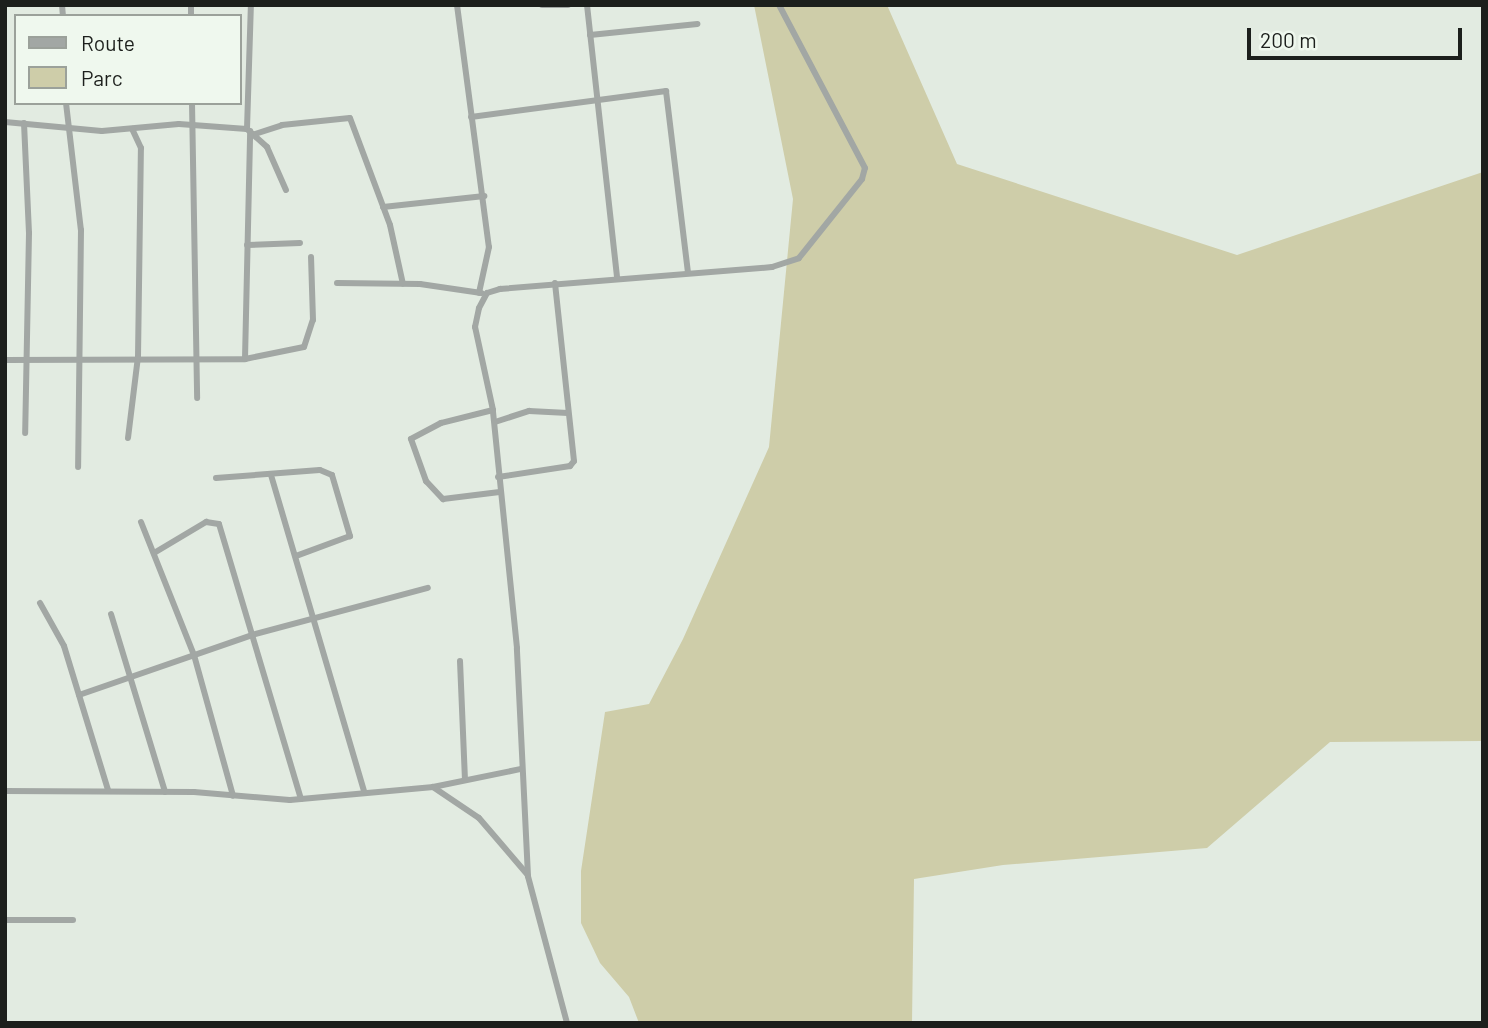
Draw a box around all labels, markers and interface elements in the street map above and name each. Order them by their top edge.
legend [14,14,242,105]
scale bar [1250,14,1465,58]
text: 200 m [1260,27,1317,52]
text: Route [81,30,135,55]
text: Parc [81,65,123,90]

